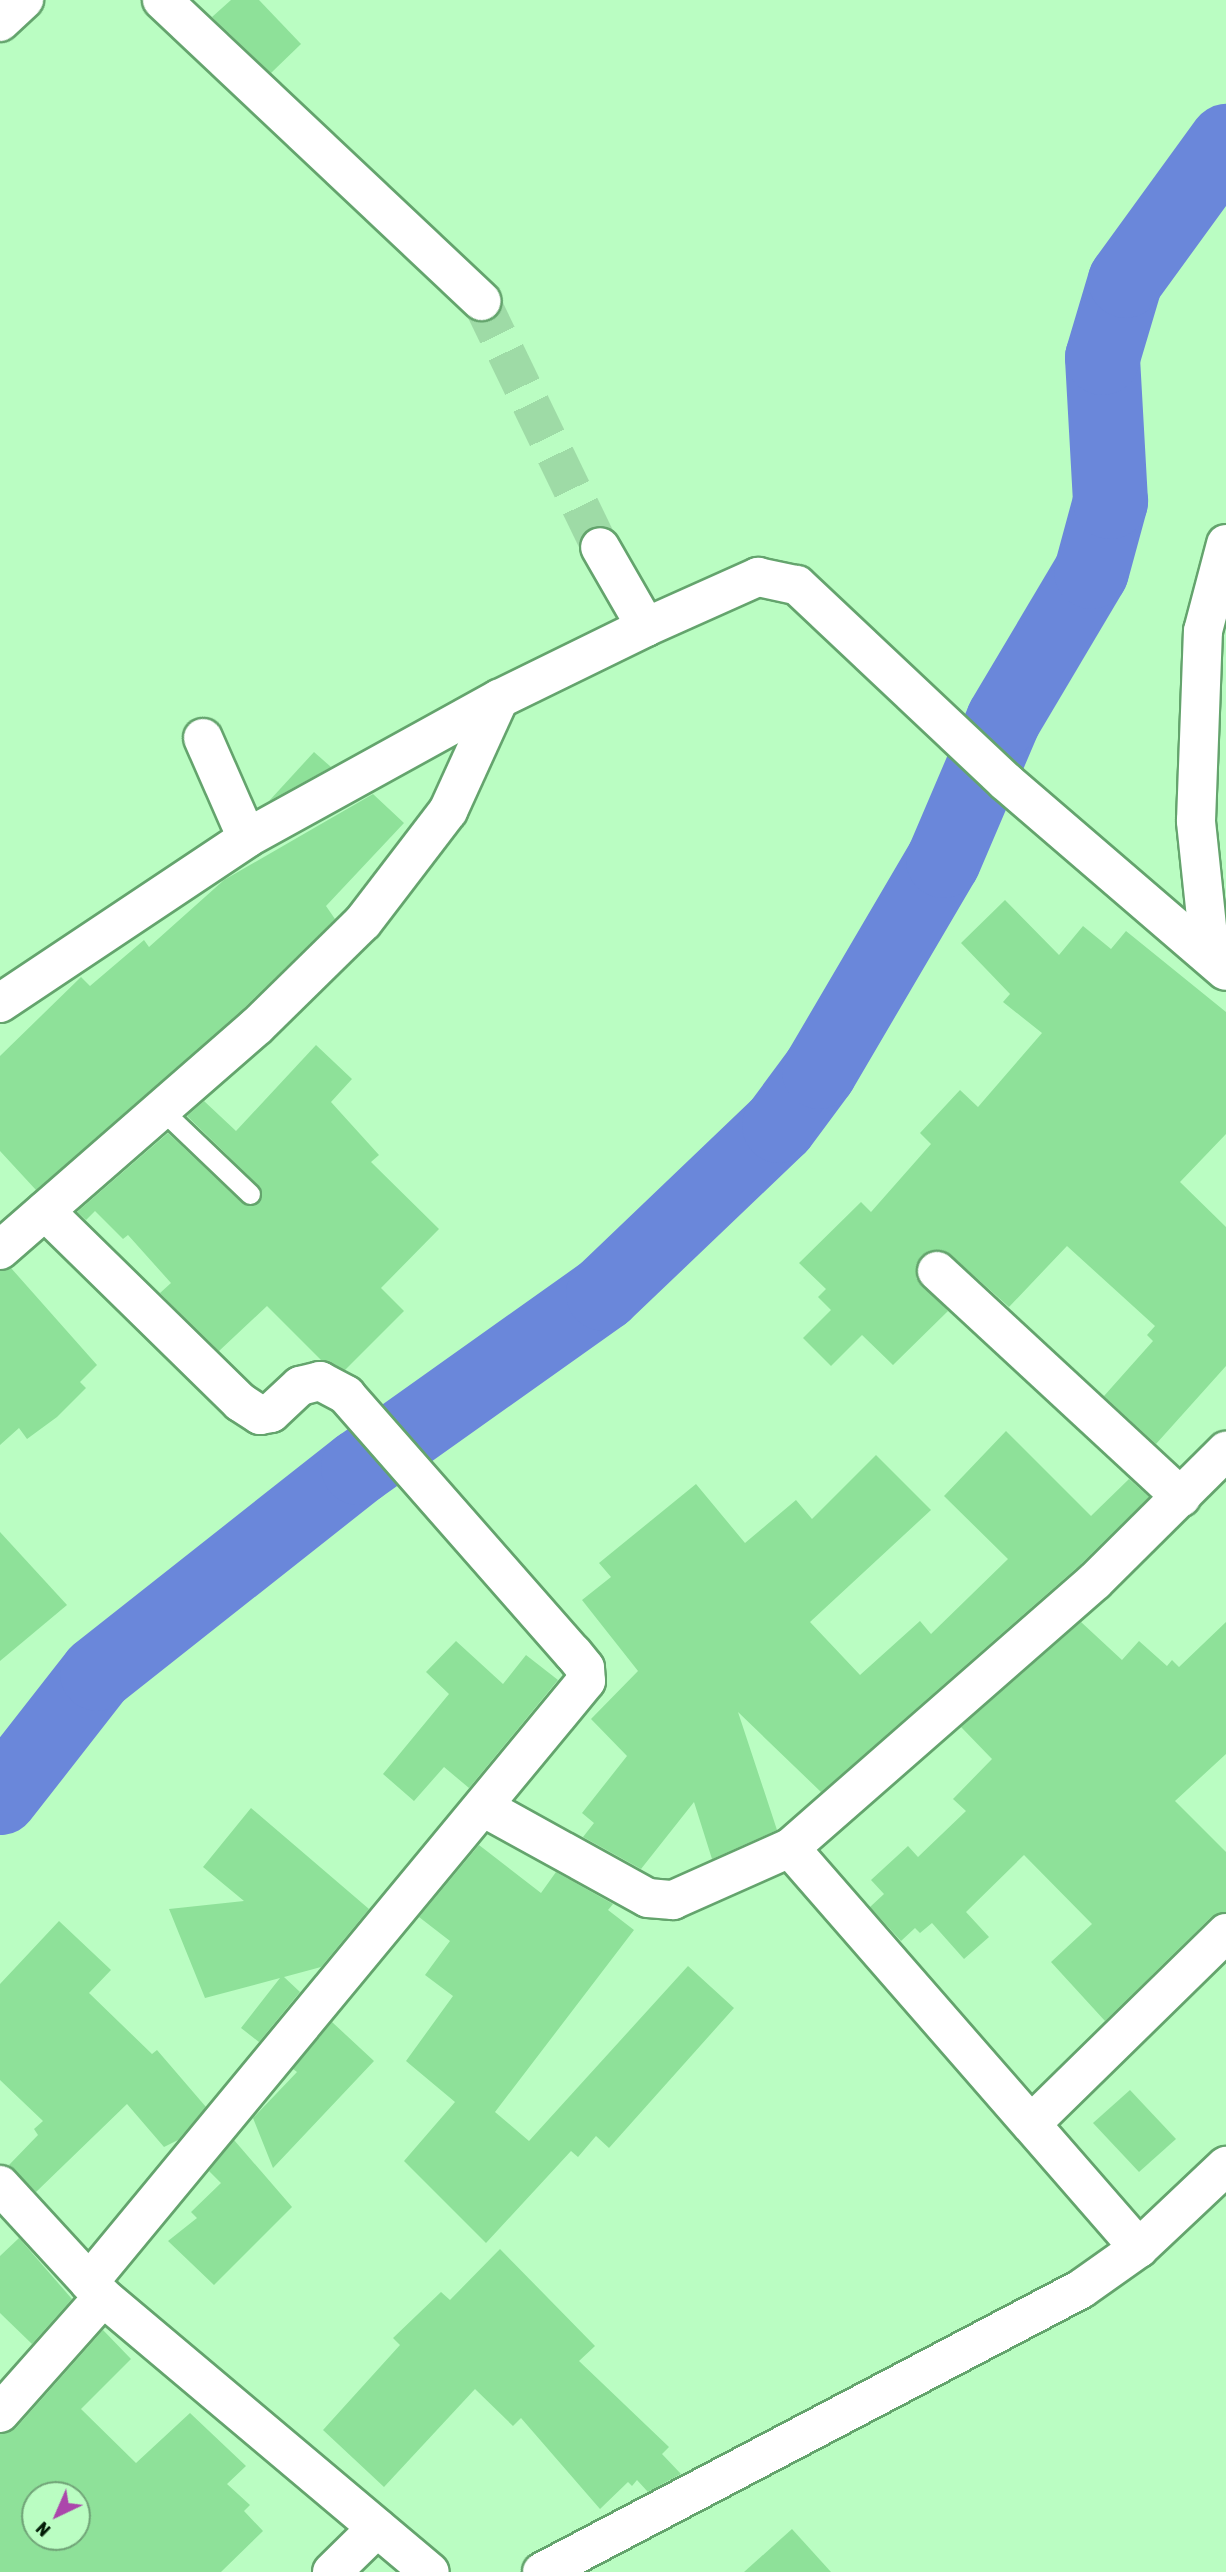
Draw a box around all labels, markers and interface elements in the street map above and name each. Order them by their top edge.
north arrow [21,2481,91,2551]
text: N [31,2518,54,2541]

